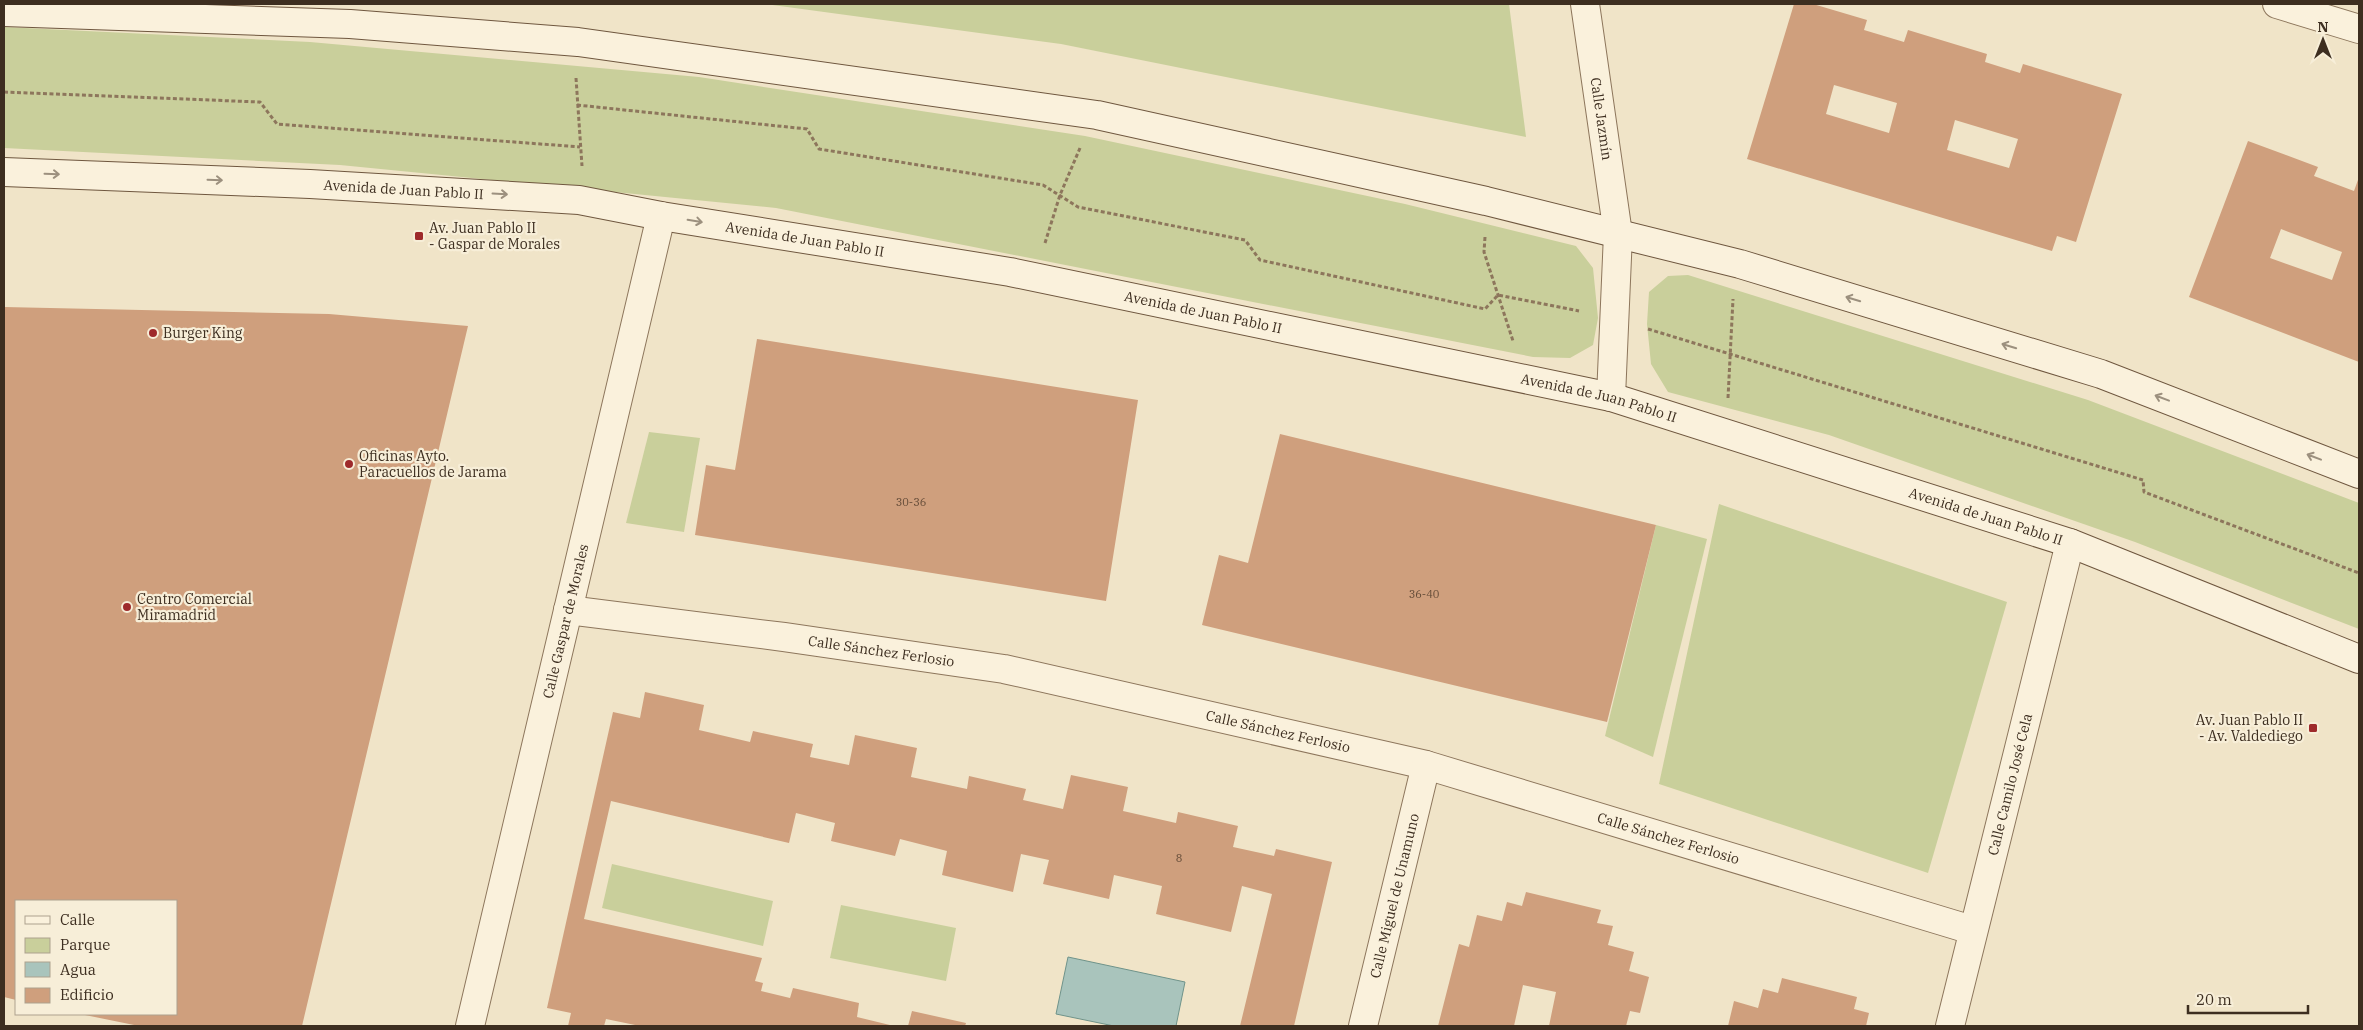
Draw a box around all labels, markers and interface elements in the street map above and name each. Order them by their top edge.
north arrow [2298,15,2348,65]
text: N [2317,18,2329,36]
street label: Calle Jazmín [1587,76,1616,162]
one-way arrow [44,169,60,179]
one-way arrow [207,176,223,185]
street label: Avenida de Juan Pablo II [323,176,484,203]
one-way arrow [491,189,507,198]
one-way arrow [686,217,702,227]
street label: Avenida de Juan Pablo II [724,217,886,261]
place label: Av. Juan Pablo II - Gaspar de Morales [429,219,560,253]
marker: Av. Juan Pablo II - Gaspar de Morales [413,230,425,242]
street label: Avenida de Juan Pablo II [1123,287,1284,337]
one-way arrow [1845,293,1861,303]
place label: Burger King [163,324,243,342]
marker: Burger King [147,327,159,339]
one-way arrow [2001,340,2017,350]
street label: Avenida de Juan Pablo II [1519,369,1679,426]
one-way arrow [2155,393,2171,402]
place label: Oficinas Ayto. Paracuellos de Jarama [359,447,507,481]
one-way arrow [2307,451,2322,461]
marker: Oficinas Ayto. Paracuellos de Jarama [343,458,355,470]
street label: Avenida de Juan Pablo II [1907,483,2065,549]
house number: 30-36 [896,495,926,509]
street label: Calle Gaspar de Morales [539,542,592,700]
house number: 36-40 [1409,587,1440,601]
place label: Centro Comercial Miramadrid [137,590,252,624]
marker: Centro Comercial Miramadrid [121,601,133,613]
street label: Calle Sánchez Ferlosio [807,632,956,671]
street label: Calle Sánchez Ferlosio [1204,706,1352,757]
street label: Calle Camilo José Cela [1984,711,2036,857]
place label: Av. Juan Pablo II - Av. Valdediego [2196,711,2303,745]
marker: Av. Juan Pablo II - Av. Valdediego [2307,722,2319,734]
street label: Calle Sánchez Ferlosio [1595,808,1742,868]
street label: Calle Miguel de Unamuno [1366,812,1423,980]
house number: 8 [1176,851,1182,865]
legend [15,900,178,1015]
text: Calle [60,910,95,929]
text: Parque [60,935,110,954]
text: Agua [60,960,96,979]
scale bar [2188,982,2308,1014]
text: Edificio [60,985,114,1004]
text: 20 m [2196,990,2232,1009]

